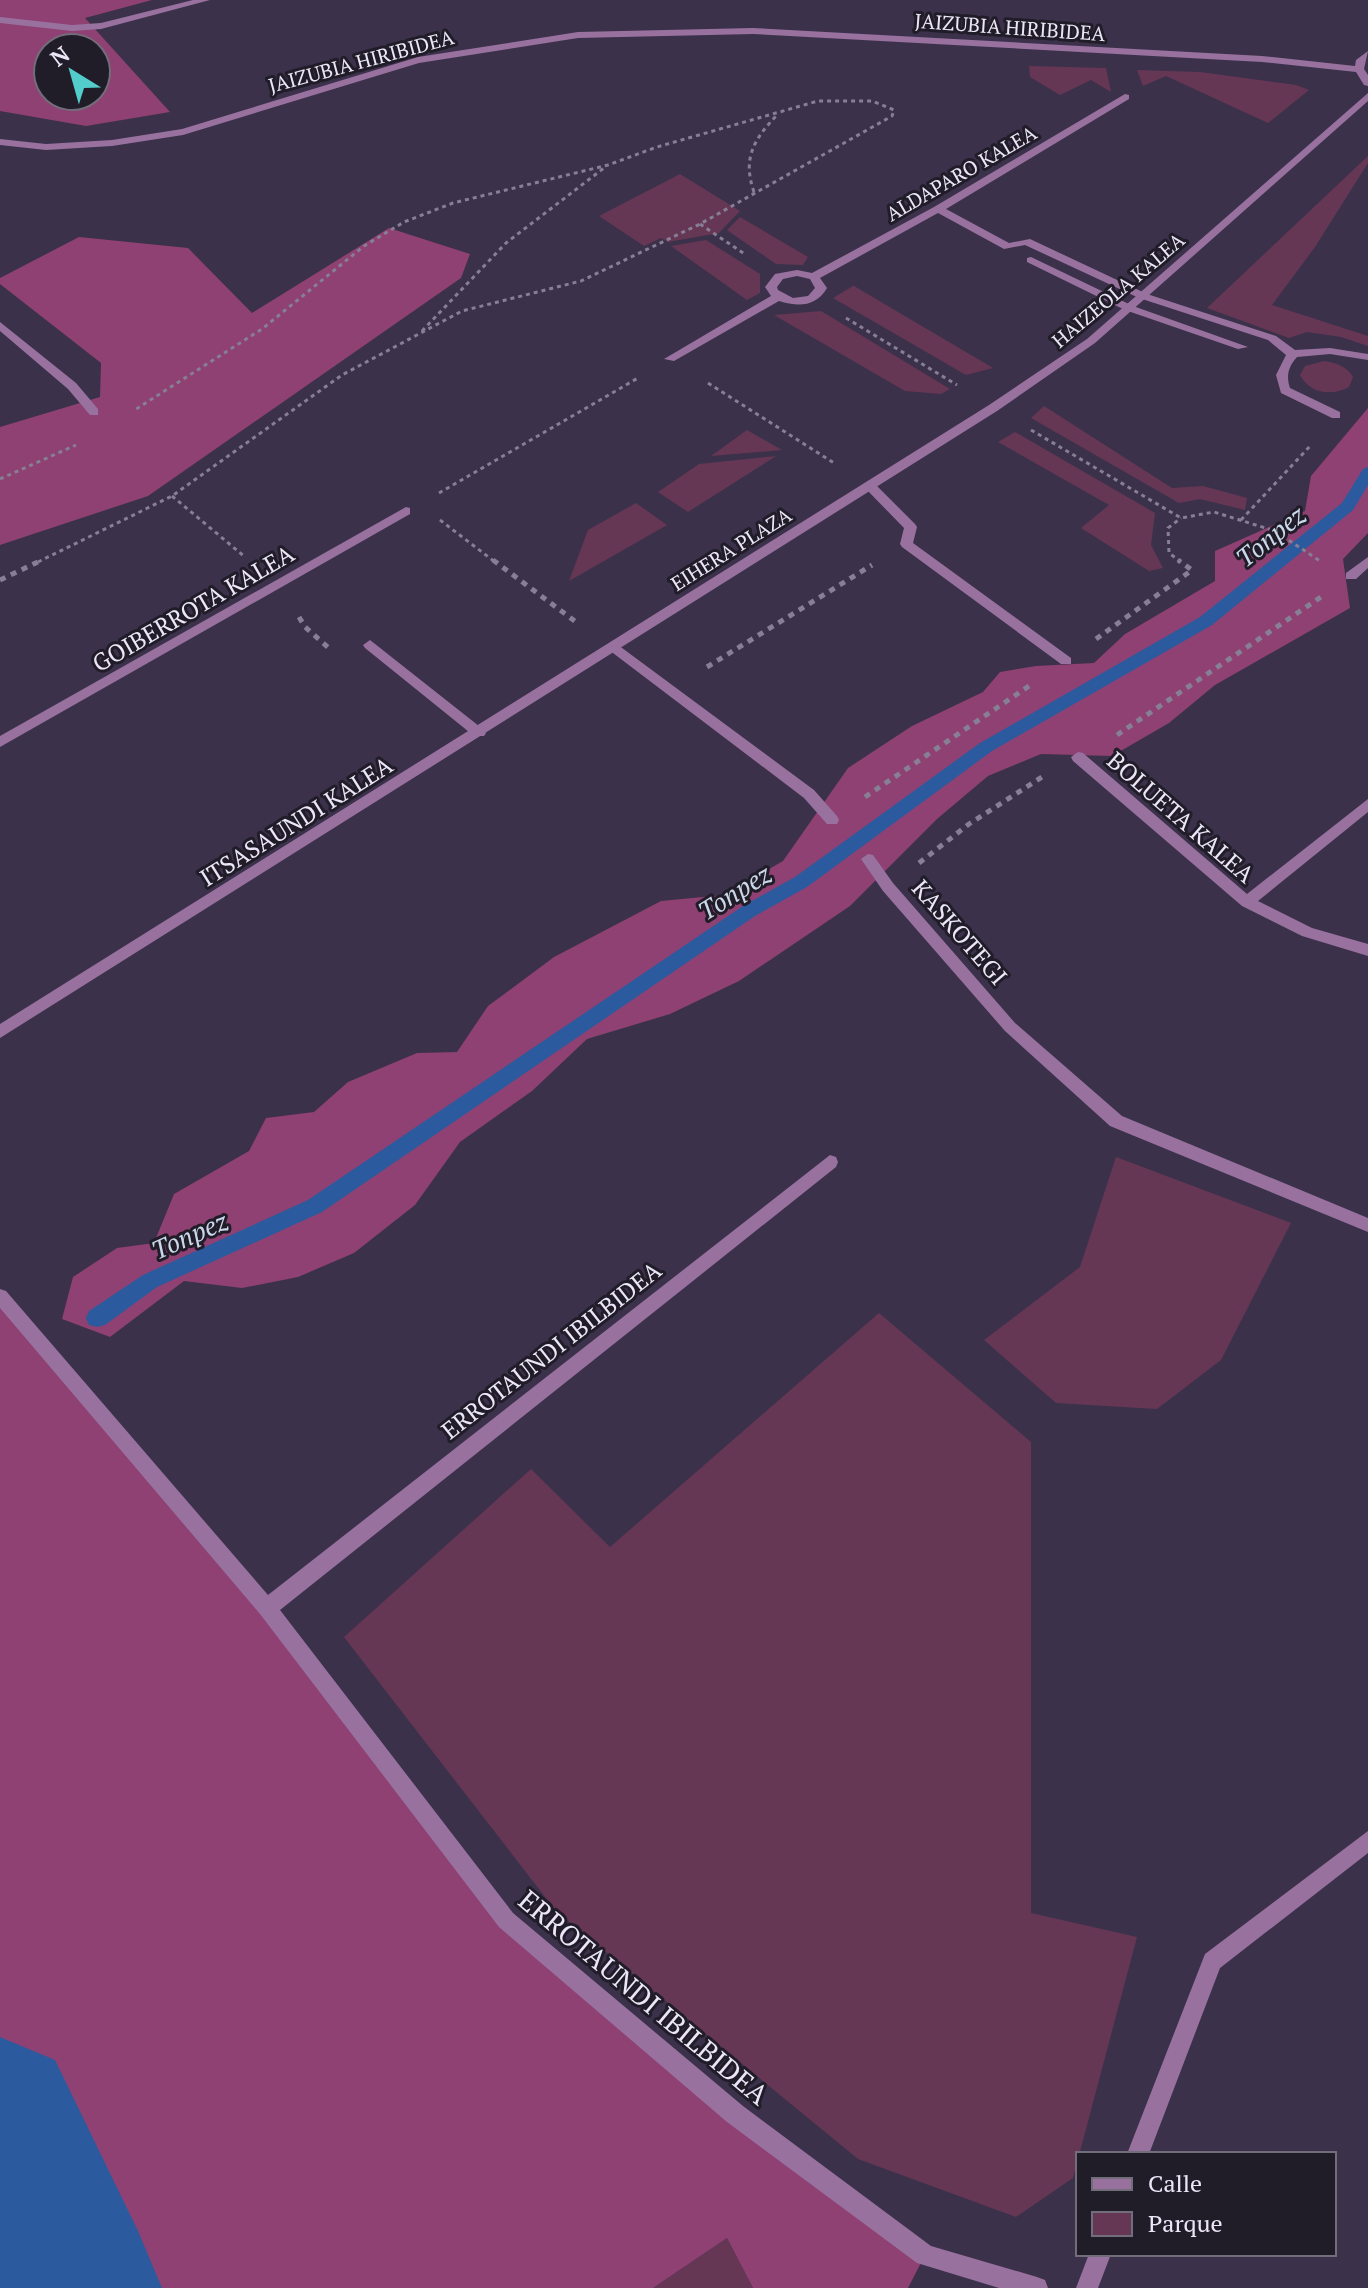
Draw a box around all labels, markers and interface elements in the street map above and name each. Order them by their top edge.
street label: JAIZUBIA HIRIBIDEA [914,7,1106,47]
street label: JAIZUBIA HIRIBIDEA [265,23,457,99]
north arrow [32,32,112,112]
text: N [44,39,75,72]
street label: ALDAPARO KALEA [881,119,1042,227]
street label: HAIZEOLA KALEA [1046,226,1190,354]
water label: Tonpez [1228,497,1312,574]
street label: EIHERA PLAZA [666,501,797,597]
street label: GOIBERROTA KALEA [86,537,300,679]
street label: BOLUETA KALEA [1101,744,1262,890]
street label: ITSASAUNDI KALEA [194,748,399,893]
water label: Tonpez [691,856,777,928]
street label: KASKOTEGI [905,872,1015,992]
water label: Tonpez [146,1203,233,1267]
street label: ERROTAUNDI IBILBIDEA [435,1254,668,1446]
street label: ERROTAUNDI IBILBIDEA [511,1881,778,2113]
legend [1076,2152,1336,2256]
text: Calle [1148,2167,1202,2199]
text: Parque [1148,2207,1223,2239]

